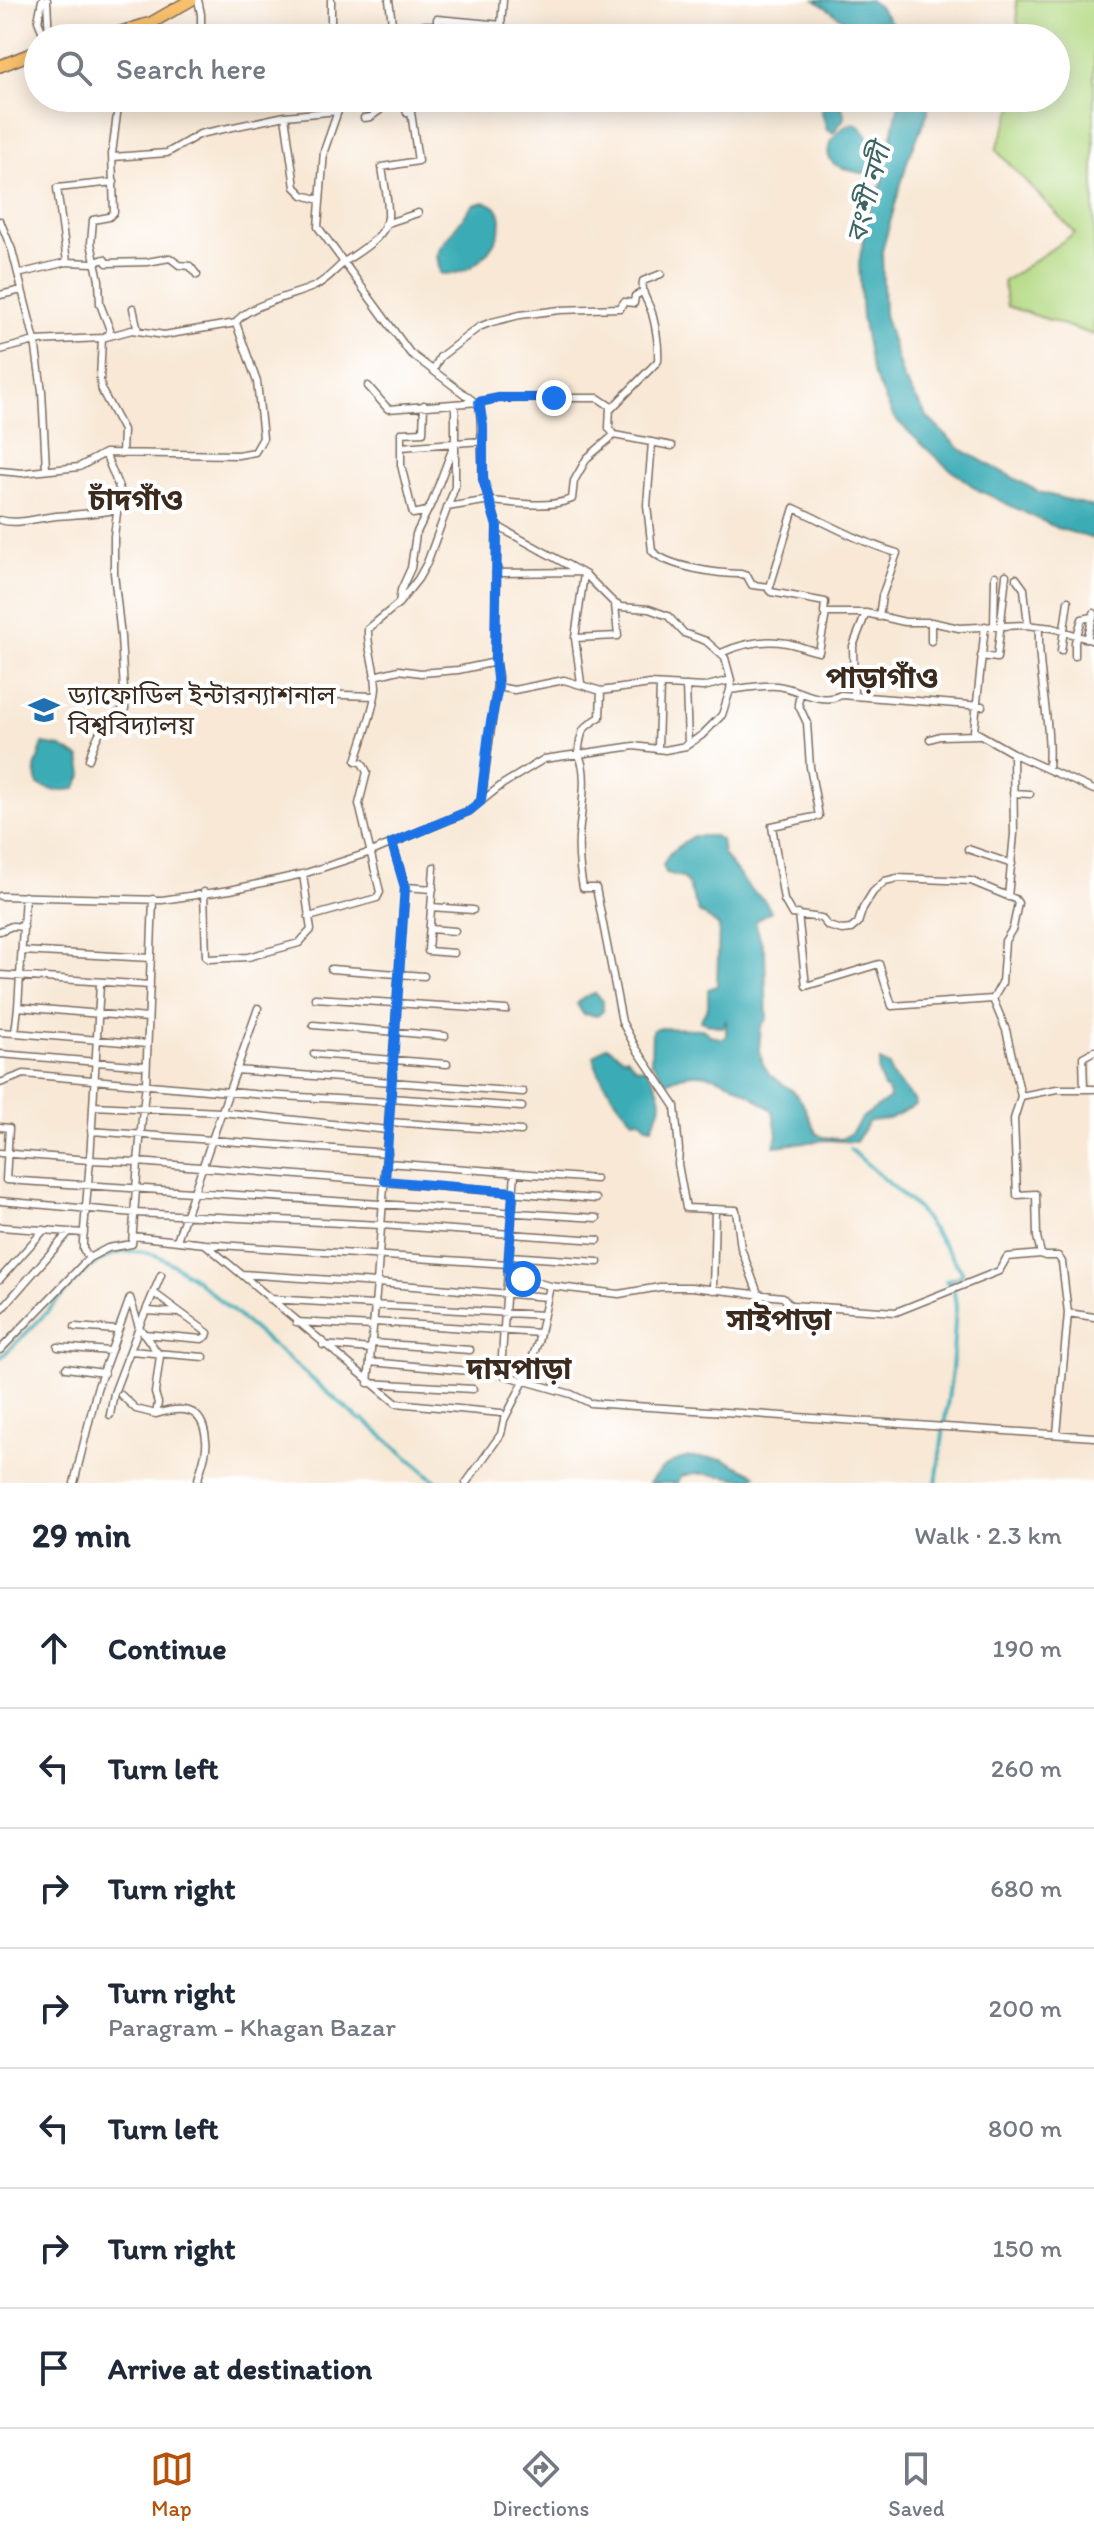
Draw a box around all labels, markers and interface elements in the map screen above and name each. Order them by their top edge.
search box [24,24,1070,112]
icon: search [52,46,96,90]
text: Search here [116,50,266,87]
water label: বংশী নদী [838,134,899,246]
route end [536,380,572,416]
district label: চাঁদগাঁও [88,481,183,518]
district label: পাড়াগাঁও [826,659,938,696]
place label: ড্যাফোডিল ইন্টারন্যাশনাল বিশ্ববিদ্যালয় [67,679,337,741]
school or university icon: ড্যাফোডিল ইন্টারন্যাশনাল বিশ্ববিদ্যালয় [27,693,61,727]
route start [505,1261,541,1297]
district label: সাইপাড়া [725,1301,832,1338]
district label: দামপাড়া [466,1350,572,1387]
text: 29 min [32,1515,131,1556]
text: Walk · 2.3 km [914,1519,1062,1551]
icon: ahead [32,1626,76,1670]
text: Continue [108,1630,227,1667]
text: 190 m [993,1632,1062,1664]
icon: left [32,1746,76,1790]
text: Turn left [108,1750,219,1787]
text: 260 m [991,1752,1062,1784]
icon: right [32,1866,76,1910]
text: Turn right [108,1870,236,1907]
text: 680 m [990,1872,1062,1904]
text: Turn right [108,1974,236,2011]
icon: right [32,1986,76,2030]
text: 200 m [989,1992,1062,2024]
text: Paragram - Khagan Bazar [108,2011,396,2043]
icon: left [32,2106,76,2150]
text: Turn left [108,2110,219,2147]
text: 800 m [988,2112,1062,2144]
icon: right [32,2226,76,2270]
text: Turn right [108,2230,236,2267]
text: 150 m [993,2232,1062,2264]
icon: arrive [32,2346,76,2390]
text: Arrive at destination [108,2350,372,2387]
tab: Map [150,2447,194,2522]
tab: Directions [493,2447,589,2522]
tab: Saved [888,2447,944,2522]

